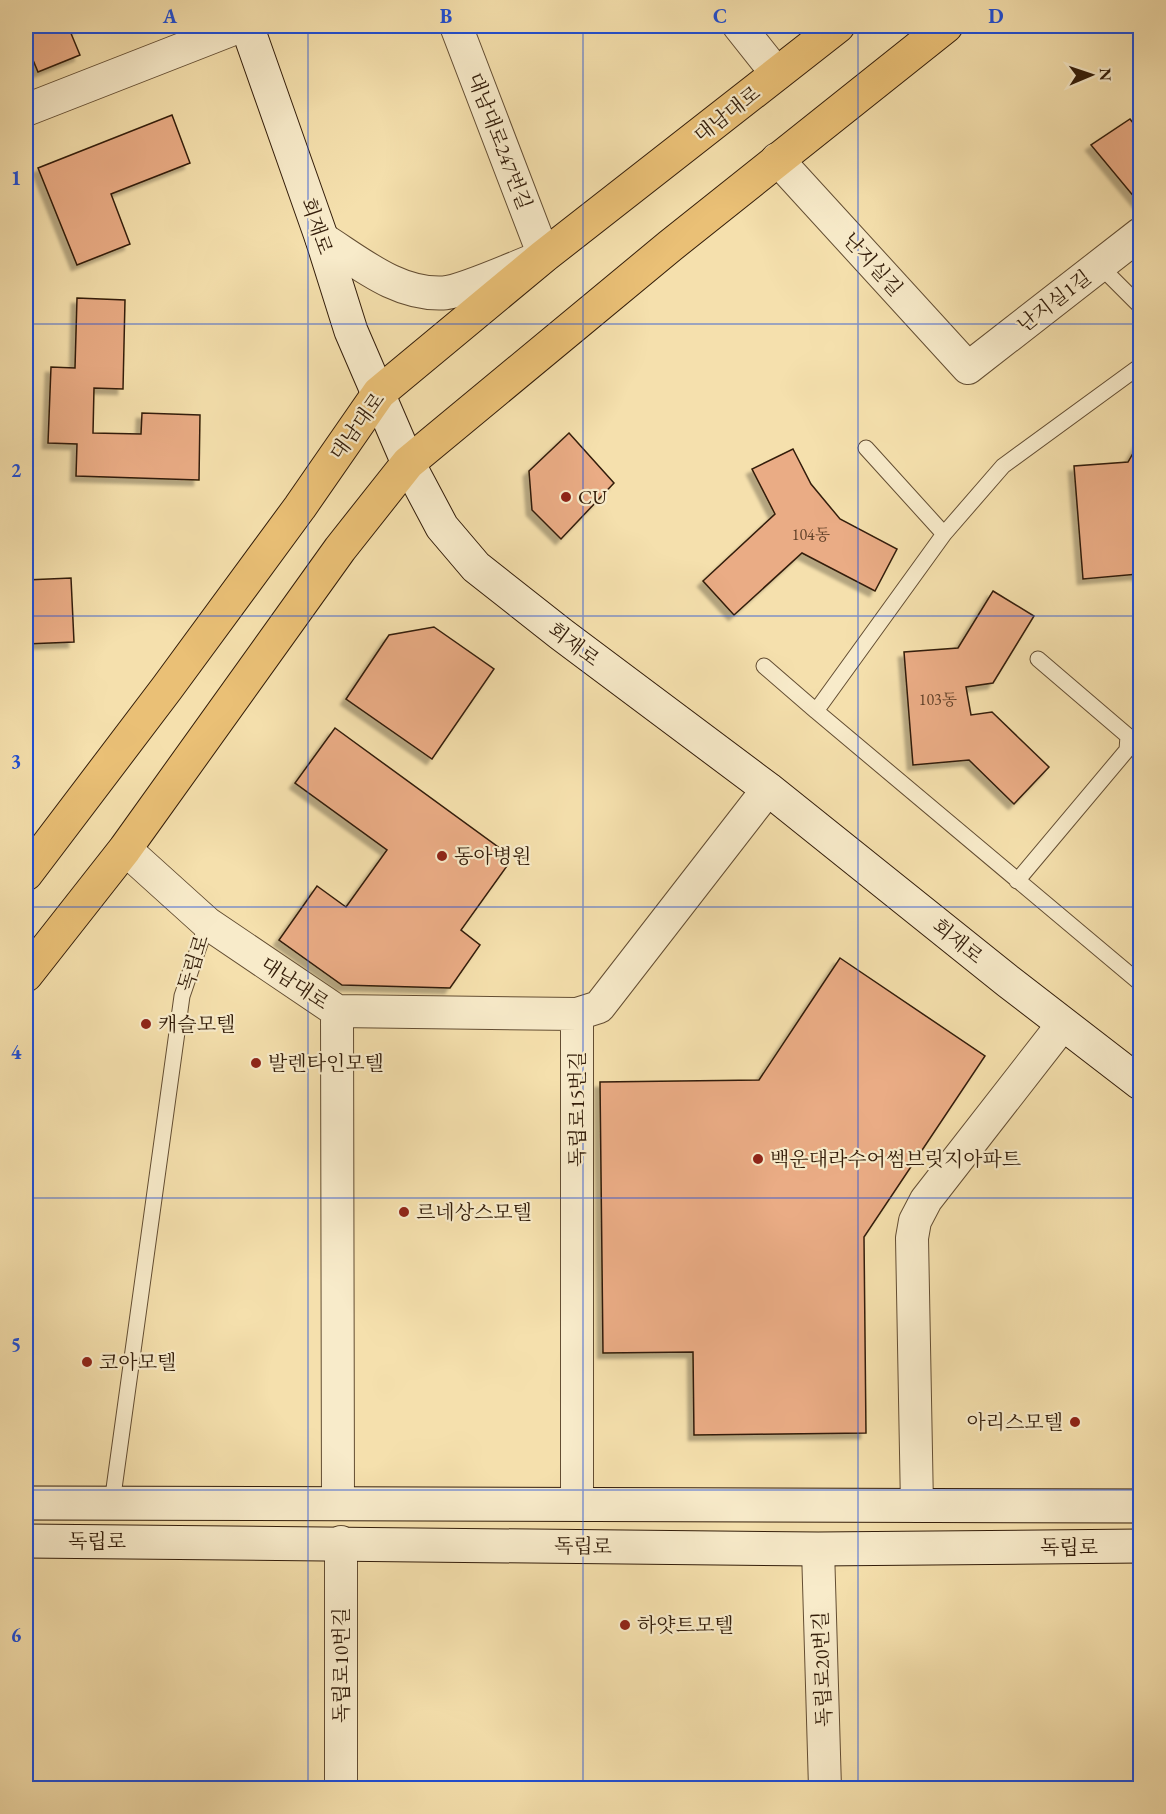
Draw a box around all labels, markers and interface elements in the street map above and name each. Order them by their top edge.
text: A [162,3,178,29]
text: B [440,3,452,29]
text: C [713,3,727,29]
text: D [988,3,1004,29]
north arrow [1061,45,1121,105]
text: N [1095,68,1116,81]
street label: 대남대로247번길 [462,69,538,213]
street label: 대남대로 [689,80,765,148]
text: 1 [11,165,21,191]
street label: 회재로 [295,194,339,258]
street label: 난지실길 [837,227,909,301]
street label: 난지실1길 [1012,264,1096,338]
street label: 대남대로 [324,387,390,465]
text: 2 [11,457,22,483]
place label: CU [578,484,607,510]
marker: CU [559,490,573,504]
house number: 104동 [792,524,831,545]
street label: 회재로 [543,616,605,672]
house number: 103동 [919,689,958,710]
text: 3 [11,748,21,774]
place label: 동아병원 [454,843,531,869]
marker: 동아병원 [435,849,449,863]
street label: 회재로 [927,913,989,969]
street label: 독립로 [172,931,214,995]
street label: 대남대로 [256,951,334,1015]
place label: 캐슬모텔 [158,1011,235,1037]
marker: 캐슬모텔 [139,1017,153,1031]
text: 4 [11,1039,22,1065]
place label: 발렌타인모텔 [268,1050,384,1076]
street label: 독립로15번길 [564,1051,590,1167]
marker: 발렌타인모텔 [249,1056,263,1070]
place label: 백운대라수어썸브릿지아파트 [770,1146,1021,1172]
marker: 백운대라수어썸브릿지아파트 [751,1152,765,1166]
place label: 르네상스모텔 [416,1199,532,1225]
marker: 르네상스모텔 [397,1205,411,1219]
text: 5 [11,1331,21,1357]
place label: 코아모텔 [99,1349,176,1375]
marker: 코아모텔 [80,1355,94,1369]
place label: 아리스모텔 [966,1409,1063,1435]
marker: 아리스모텔 [1068,1415,1082,1429]
street label: 독립로 [68,1528,126,1554]
street label: 독립로 [554,1532,612,1560]
street label: 독립로 [1040,1534,1098,1560]
street label: 독립로10번길 [328,1607,354,1723]
street label: 독립로20번길 [807,1611,837,1727]
place label: 하얏트모텔 [637,1612,734,1638]
marker: 하얏트모텔 [618,1618,632,1632]
text: 6 [11,1622,22,1648]

